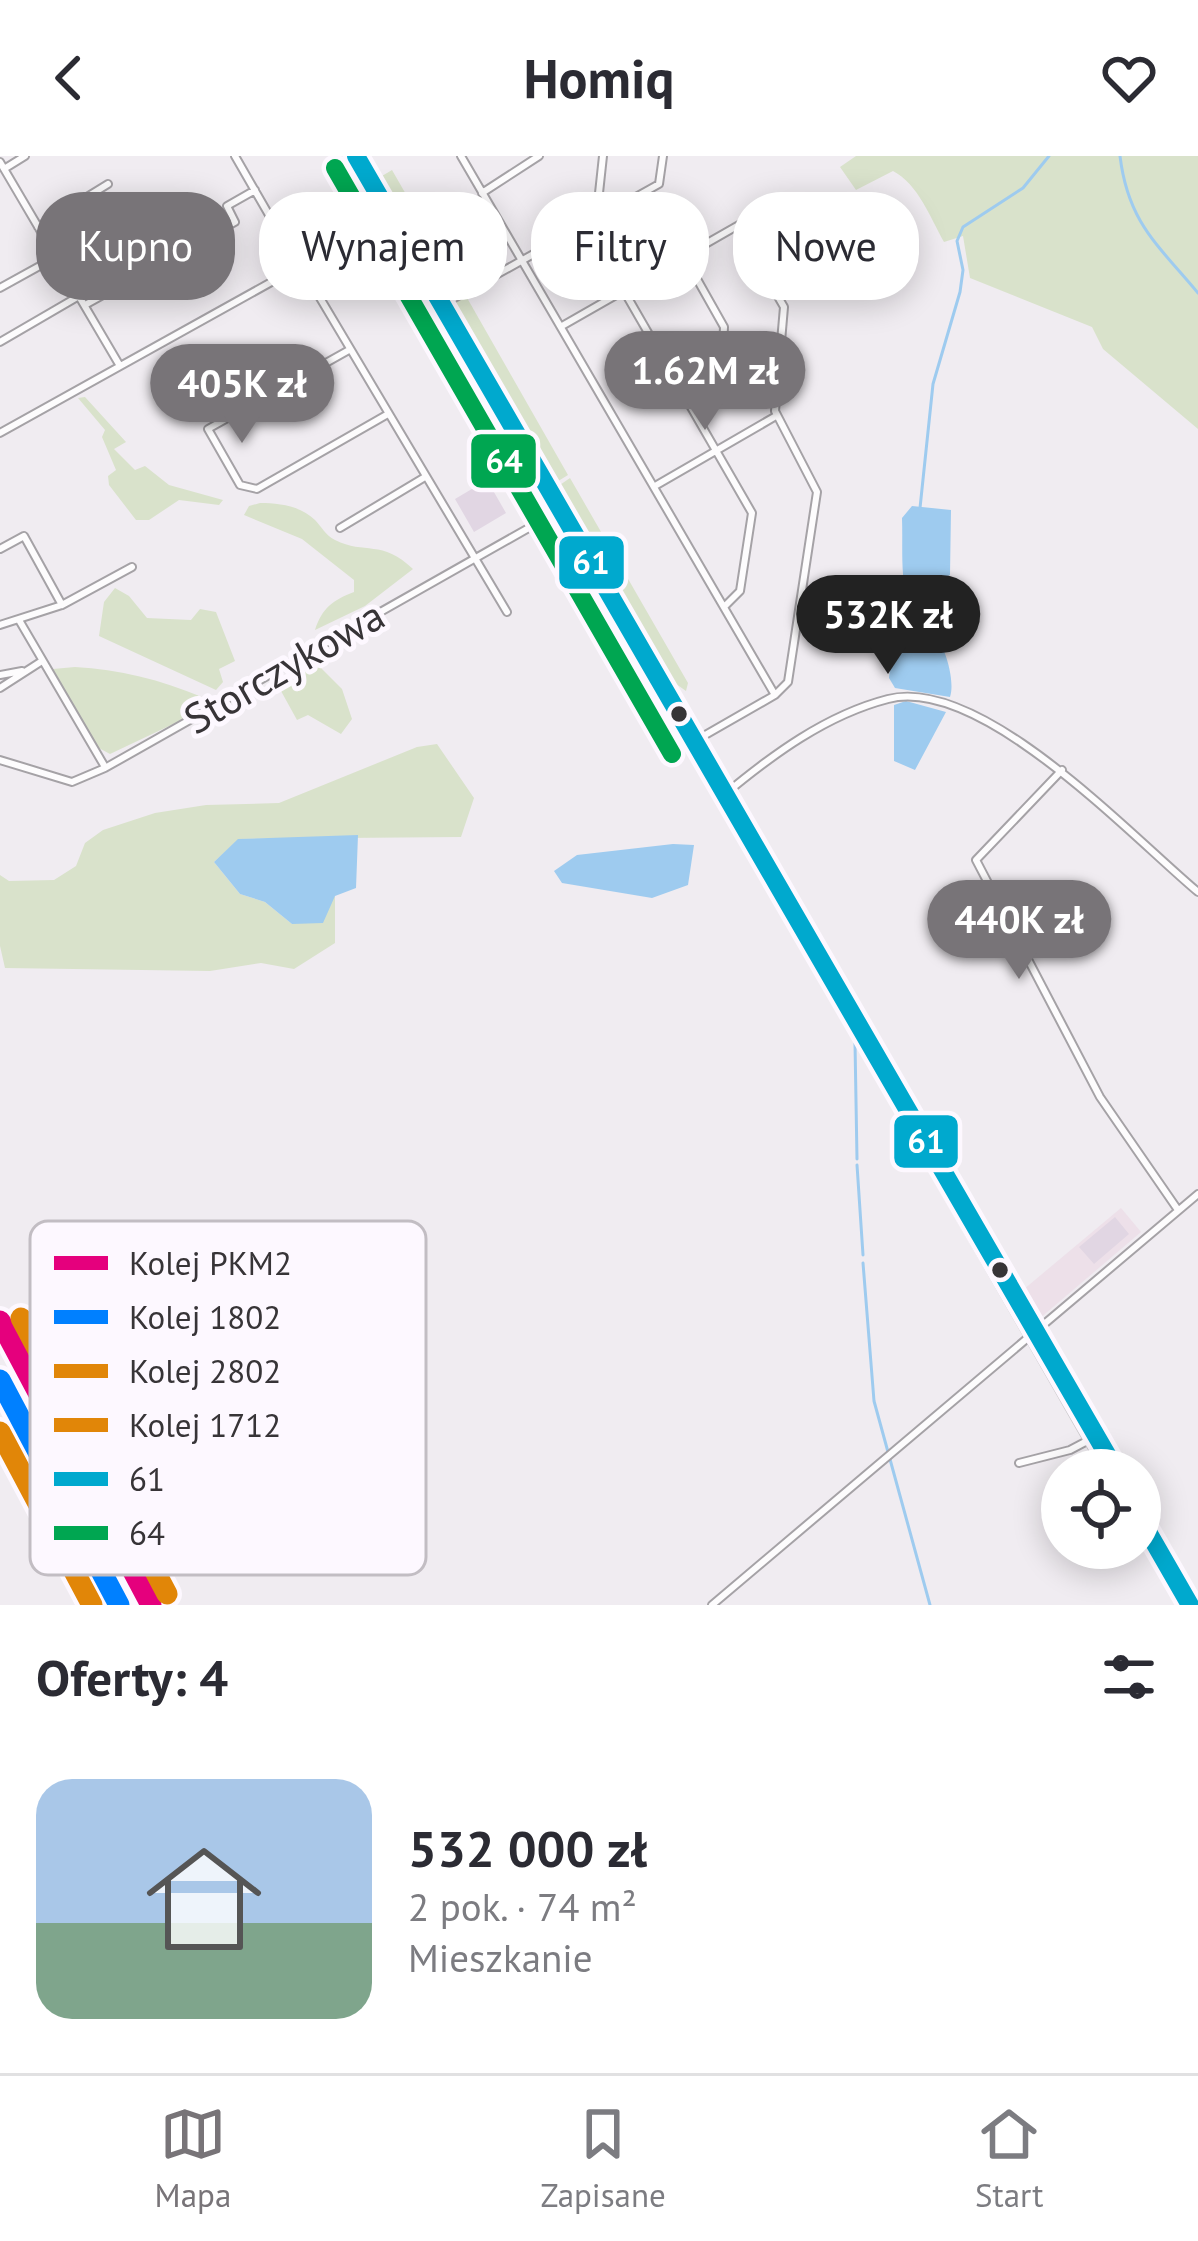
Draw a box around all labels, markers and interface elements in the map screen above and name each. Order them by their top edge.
text: Homiq [523,43,675,113]
icon: back [36,45,102,111]
icon: heart [1096,45,1162,111]
chip: Kupno [36,192,235,300]
chip: Wynajem [259,192,507,300]
chip: Filtry [531,192,709,300]
chip: Nowe [733,192,919,300]
pin: 1.62M zł [581,331,829,433]
pin: 405K zł [131,344,353,446]
text: 1.62M zł [631,344,779,395]
text: 405K zł [177,357,307,408]
line badge: 64 [469,432,538,490]
text: 64 [485,439,523,482]
line badge: 61 [557,534,626,591]
text: 61 [572,540,610,583]
pin: 532K zł [777,575,999,677]
street label: Storczykowa [174,587,394,746]
text: 532K zł [823,588,953,639]
unlabelled marker [668,703,690,725]
pin: 440K zł [908,880,1130,982]
text: 440K zł [954,893,1084,944]
line badge: 61 [892,1113,960,1170]
text: 61 [907,1119,945,1162]
legend [30,1221,426,1575]
text: Kolej PKM2 [129,1241,292,1284]
unlabelled marker [989,1259,1011,1281]
text: Kolej 1802 [129,1295,281,1338]
text: Kolej 2802 [129,1349,281,1392]
text: Kolej 1712 [129,1403,281,1446]
map controls [1041,1449,1161,1569]
button: locate [1041,1449,1161,1569]
text: 61 [129,1457,165,1500]
text: 64 [129,1511,165,1554]
text: Oferty: 4 [36,1644,228,1710]
icon: filters [1096,1644,1162,1710]
text: 532 000 zł [408,1815,647,1881]
icon: home [132,1827,276,1971]
text: 2 pok. · 74 m² [408,1881,637,1932]
text: Mieszkanie [408,1932,593,1983]
tab: Mapa [155,2101,231,2216]
tab: Zapisane [540,2101,666,2216]
tab: Start [975,2101,1043,2216]

